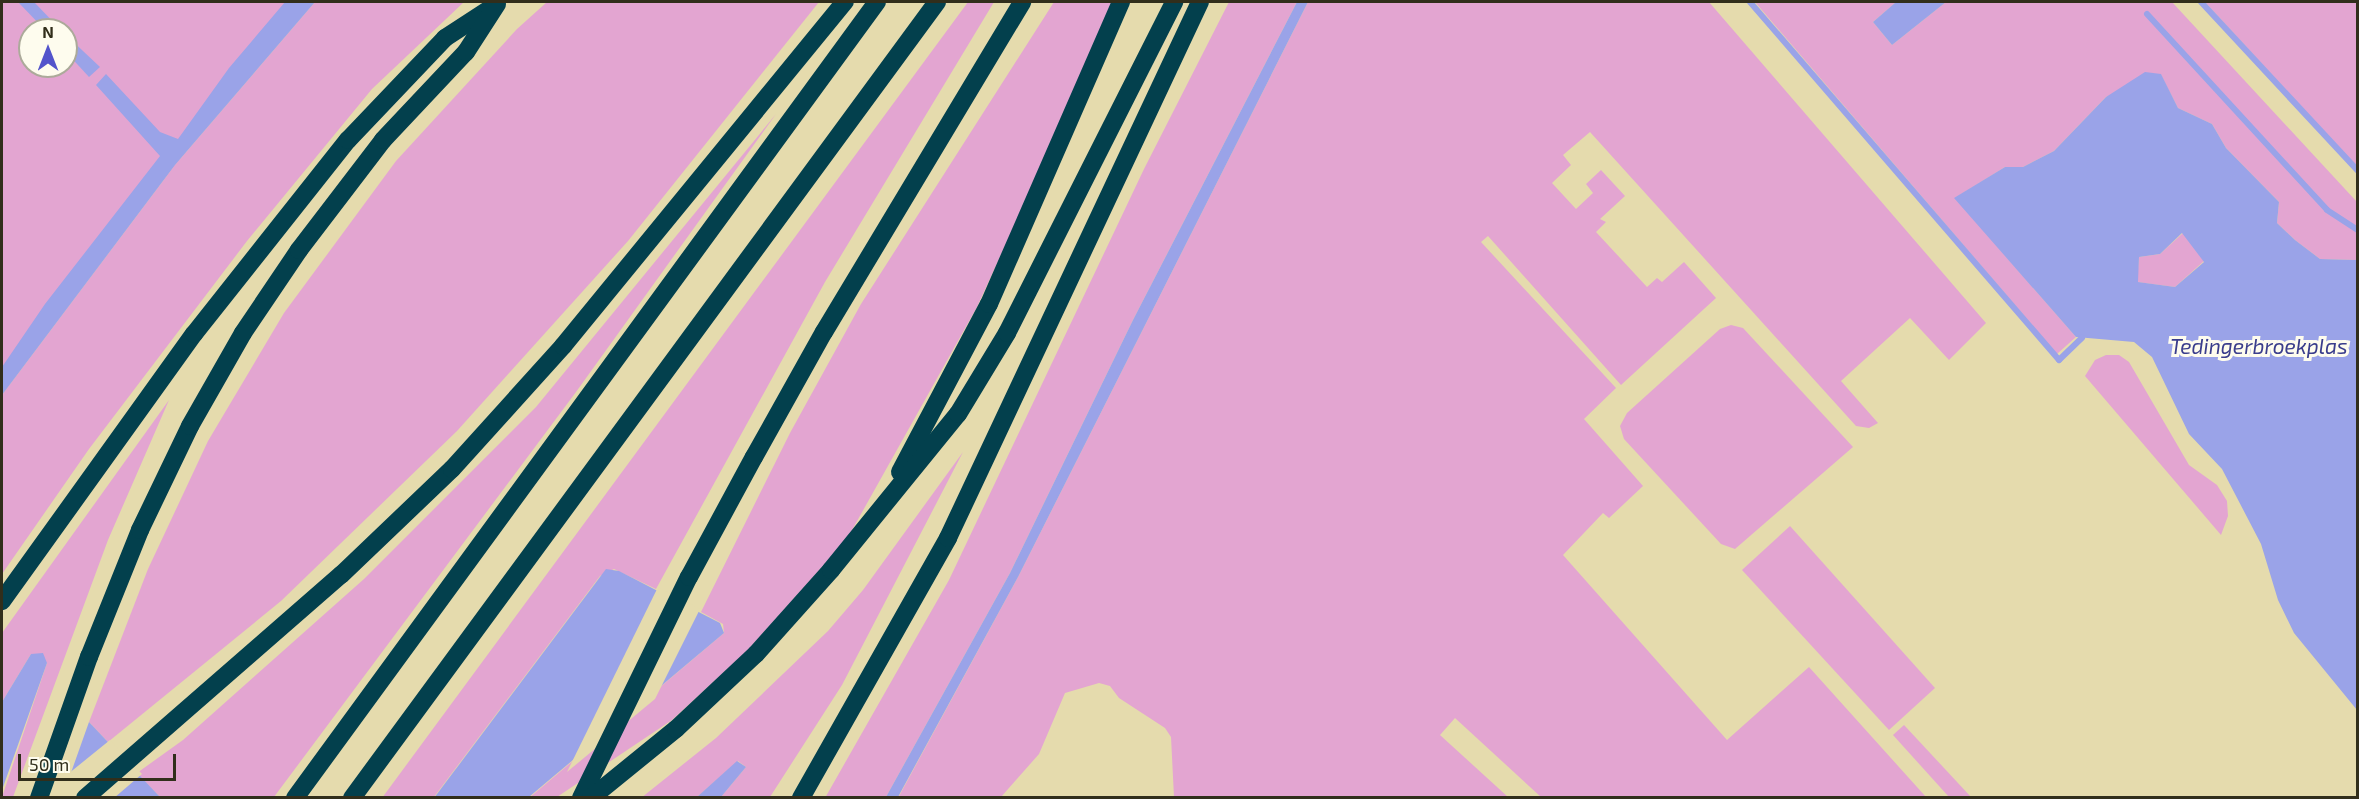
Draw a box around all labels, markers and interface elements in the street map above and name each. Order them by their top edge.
north arrow [18,18,78,78]
text: N [42,22,54,41]
water label: Tedingerbroekplas [2170,333,2348,359]
scale bar [21,742,178,780]
text: 50 m [29,753,69,775]

